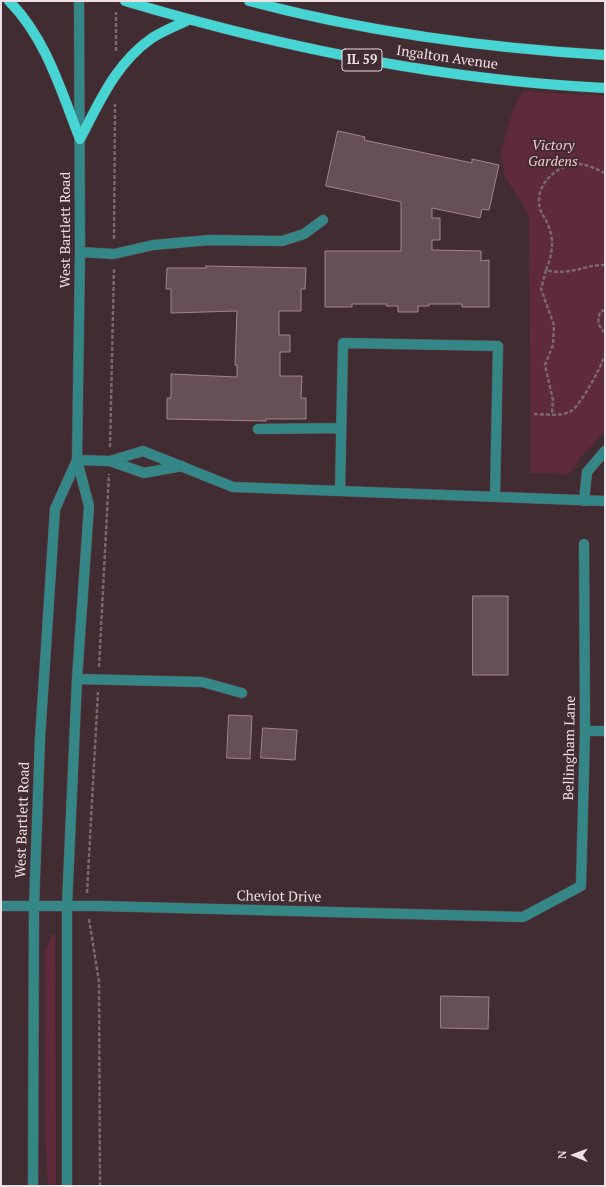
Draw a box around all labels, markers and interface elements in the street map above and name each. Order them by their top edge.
street label: Ingalton Avenue [395,43,499,73]
road number: IL 59 [342,49,382,71]
park label: Victory Gardens [528,138,578,170]
street label: West Bartlett Road [58,172,74,288]
street label: Bellingham Lane [561,695,579,801]
street label: West Bartlett Road [13,762,33,878]
street label: Cheviot Drive [236,888,322,906]
north arrow [554,1135,594,1175]
text: N [555,1150,569,1159]

